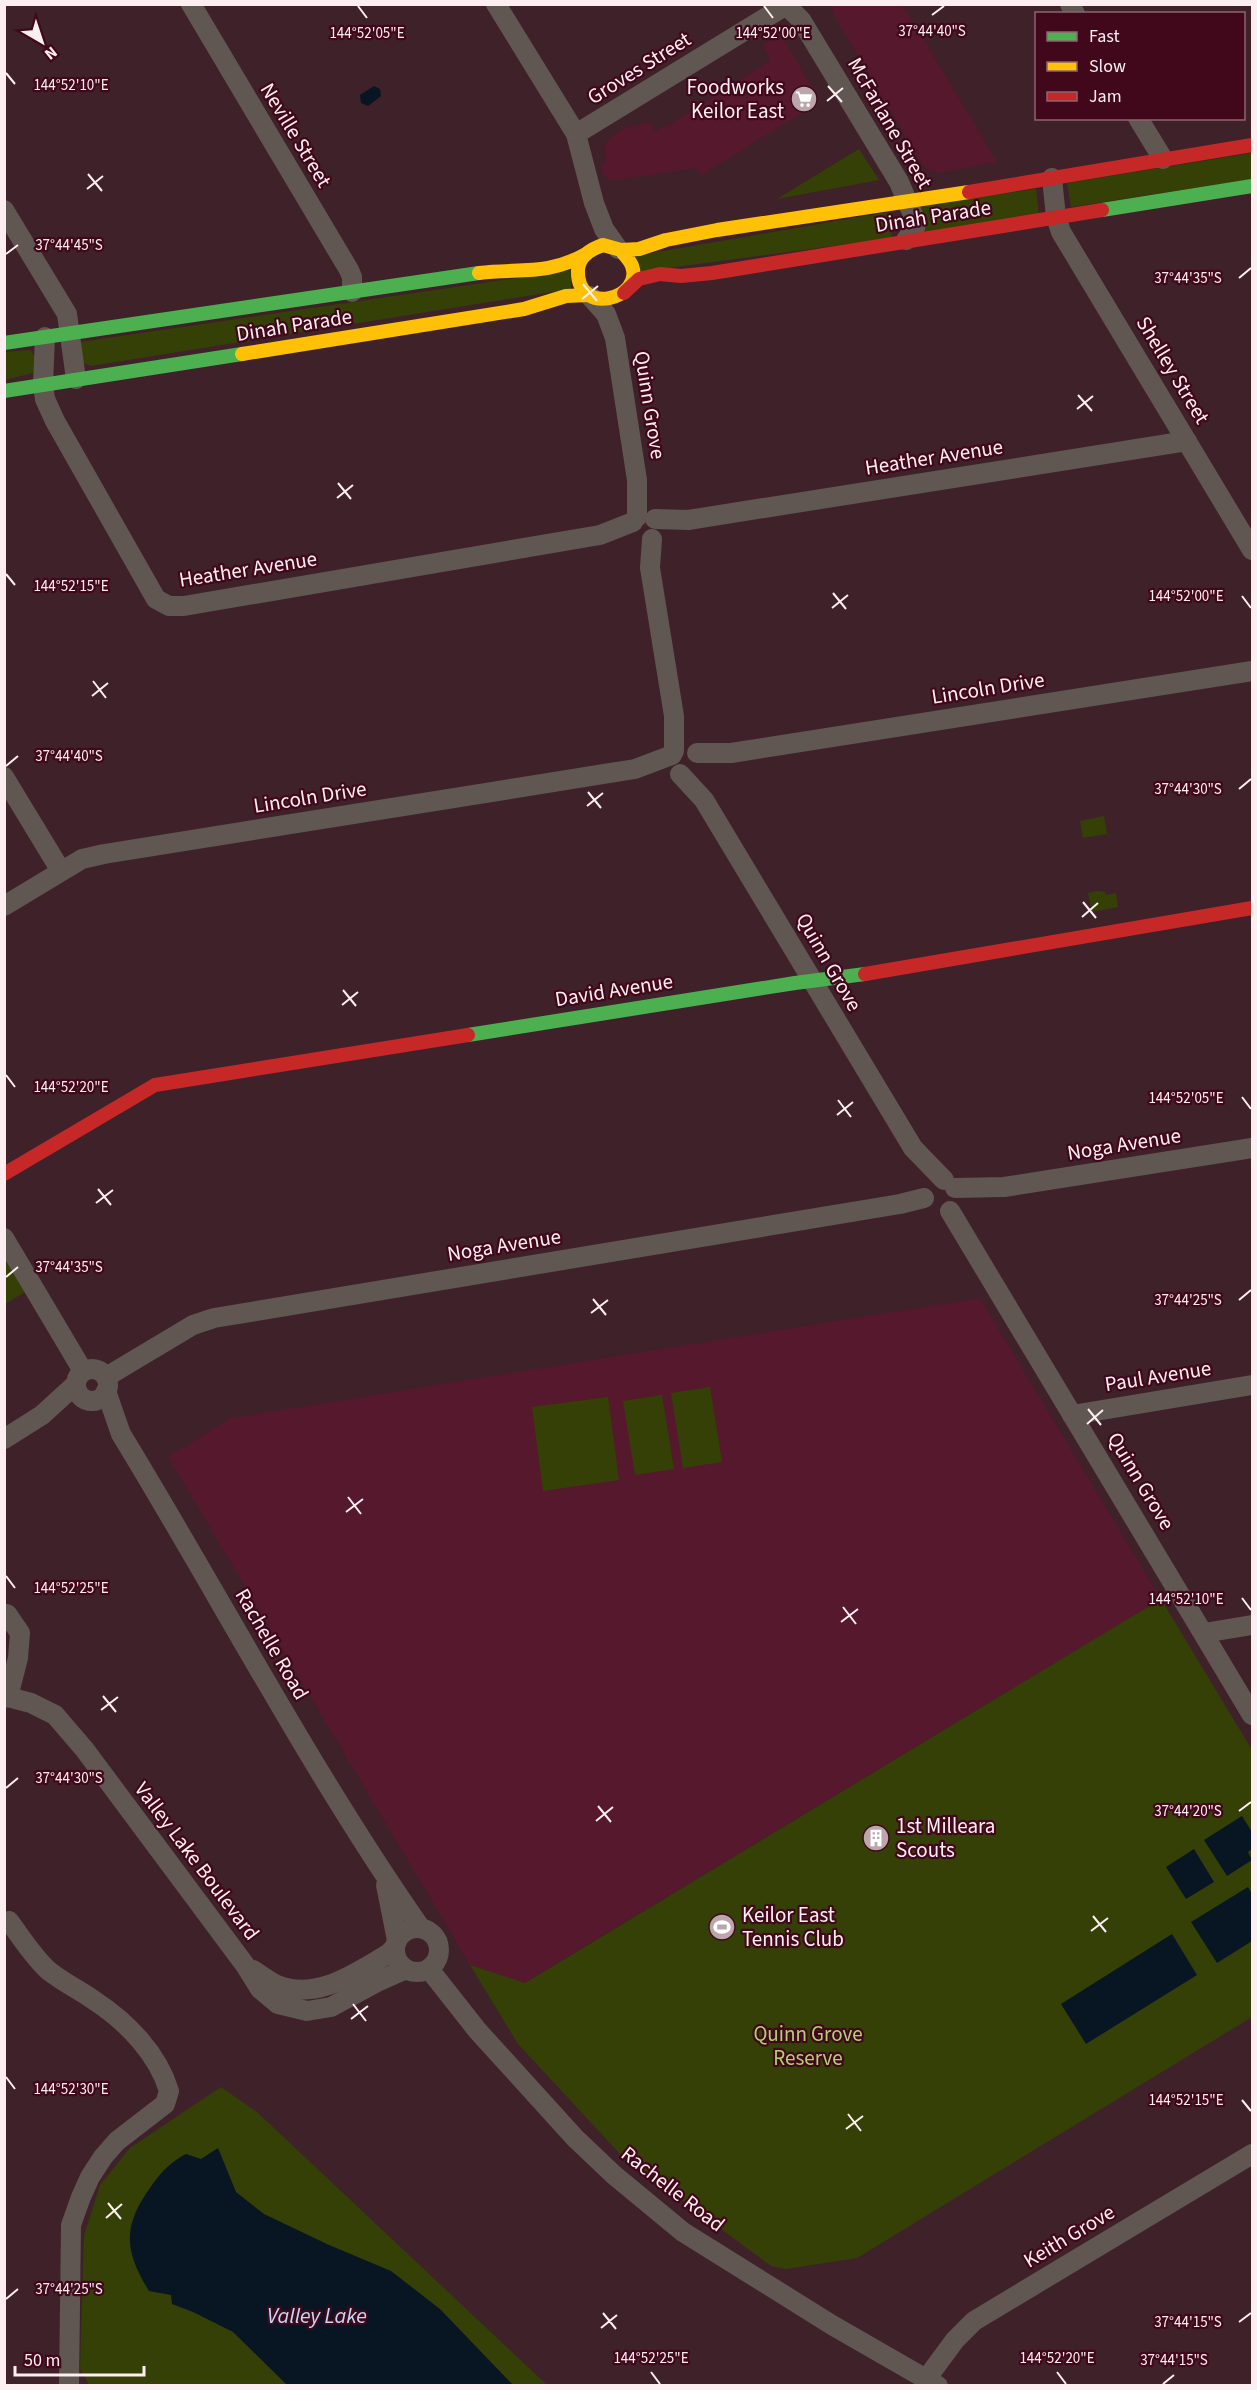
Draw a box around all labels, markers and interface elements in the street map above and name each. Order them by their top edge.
north arrow [12,12,72,72]
legend [1035,12,1245,120]
text: 37°44'40"S [898,21,966,42]
text: 144°52'05"E [329,23,405,44]
text: 144°52'00"E [735,23,811,44]
street label: Groves Street [581,24,697,112]
text: Fast [1089,24,1120,49]
text: N [40,41,62,65]
street label: McFarlane Street [840,52,940,194]
text: Slow [1089,54,1126,79]
place label: Foodworks Keilor East [687,72,784,126]
text: 144°52'10"E [33,75,109,96]
street label: Neville Street [253,77,339,193]
supermarket icon: Foodworks Keilor East [789,84,819,114]
text: Jam [1089,84,1122,109]
street label: Dinah Parade [873,192,993,240]
text: 37°44'45"S [35,235,103,256]
text: 37°44'35"S [1154,268,1222,289]
street label: Dinah Parade [234,301,354,349]
street label: Shelley Street [1129,310,1217,430]
street label: Quinn Grove [627,349,673,461]
street label: Heather Avenue [863,431,1005,483]
street label: Heather Avenue [177,543,319,595]
text: 144°52'15"E [33,576,109,597]
text: 144°52'00"E [1148,586,1224,607]
street label: Lincoln Drive [929,664,1047,712]
text: 37°44'40"S [35,746,103,767]
street label: Lincoln Drive [251,773,369,821]
text: 37°44'30"S [1154,779,1222,800]
street label: Quinn Grove [789,907,869,1017]
street label: David Avenue [553,966,675,1014]
text: 144°52'20"E [33,1077,109,1098]
text: 144°52'05"E [1148,1088,1224,1109]
street label: Noga Avenue [1065,1120,1183,1168]
street label: Noga Avenue [445,1221,563,1269]
text: 37°44'35"S [35,1257,103,1278]
text: 37°44'25"S [1154,1290,1222,1311]
street label: Paul Avenue [1103,1353,1213,1399]
street label: Quinn Grove [1100,1426,1182,1536]
text: 144°52'25"E [33,1578,109,1599]
street label: Rachelle Road [228,1583,316,1705]
text: 144°52'10"E [1148,1589,1224,1610]
text: 37°44'30"S [35,1768,103,1789]
street label: Valley Lake Boulevard [127,1776,267,1946]
text: 37°44'20"S [1154,1801,1222,1822]
place label: 1st Milleara Scouts [896,1811,995,1865]
building icon: 1st Milleara Scouts [861,1823,891,1853]
place label: Keilor East Tennis Club [742,1900,844,1954]
sports icon: Keilor East Tennis Club [707,1912,737,1942]
park label: Quinn Grove Reserve [753,2019,863,2073]
text: 144°52'30"E [33,2079,109,2100]
text: 144°52'15"E [1148,2090,1224,2111]
street label: Rachelle Road [615,2139,731,2239]
street label: Keith Grove [1018,2197,1120,2275]
text: 37°44'25"S [35,2279,103,2300]
water label: Valley Lake [267,2300,367,2332]
text: 37°44'15"S [1154,2312,1222,2333]
scale bar [15,2339,144,2377]
text: 50 m [24,2348,60,2373]
text: 144°52'25"E [613,2348,689,2369]
text: 144°52'20"E [1019,2348,1095,2369]
text: 37°44'15"S [1140,2350,1208,2371]

